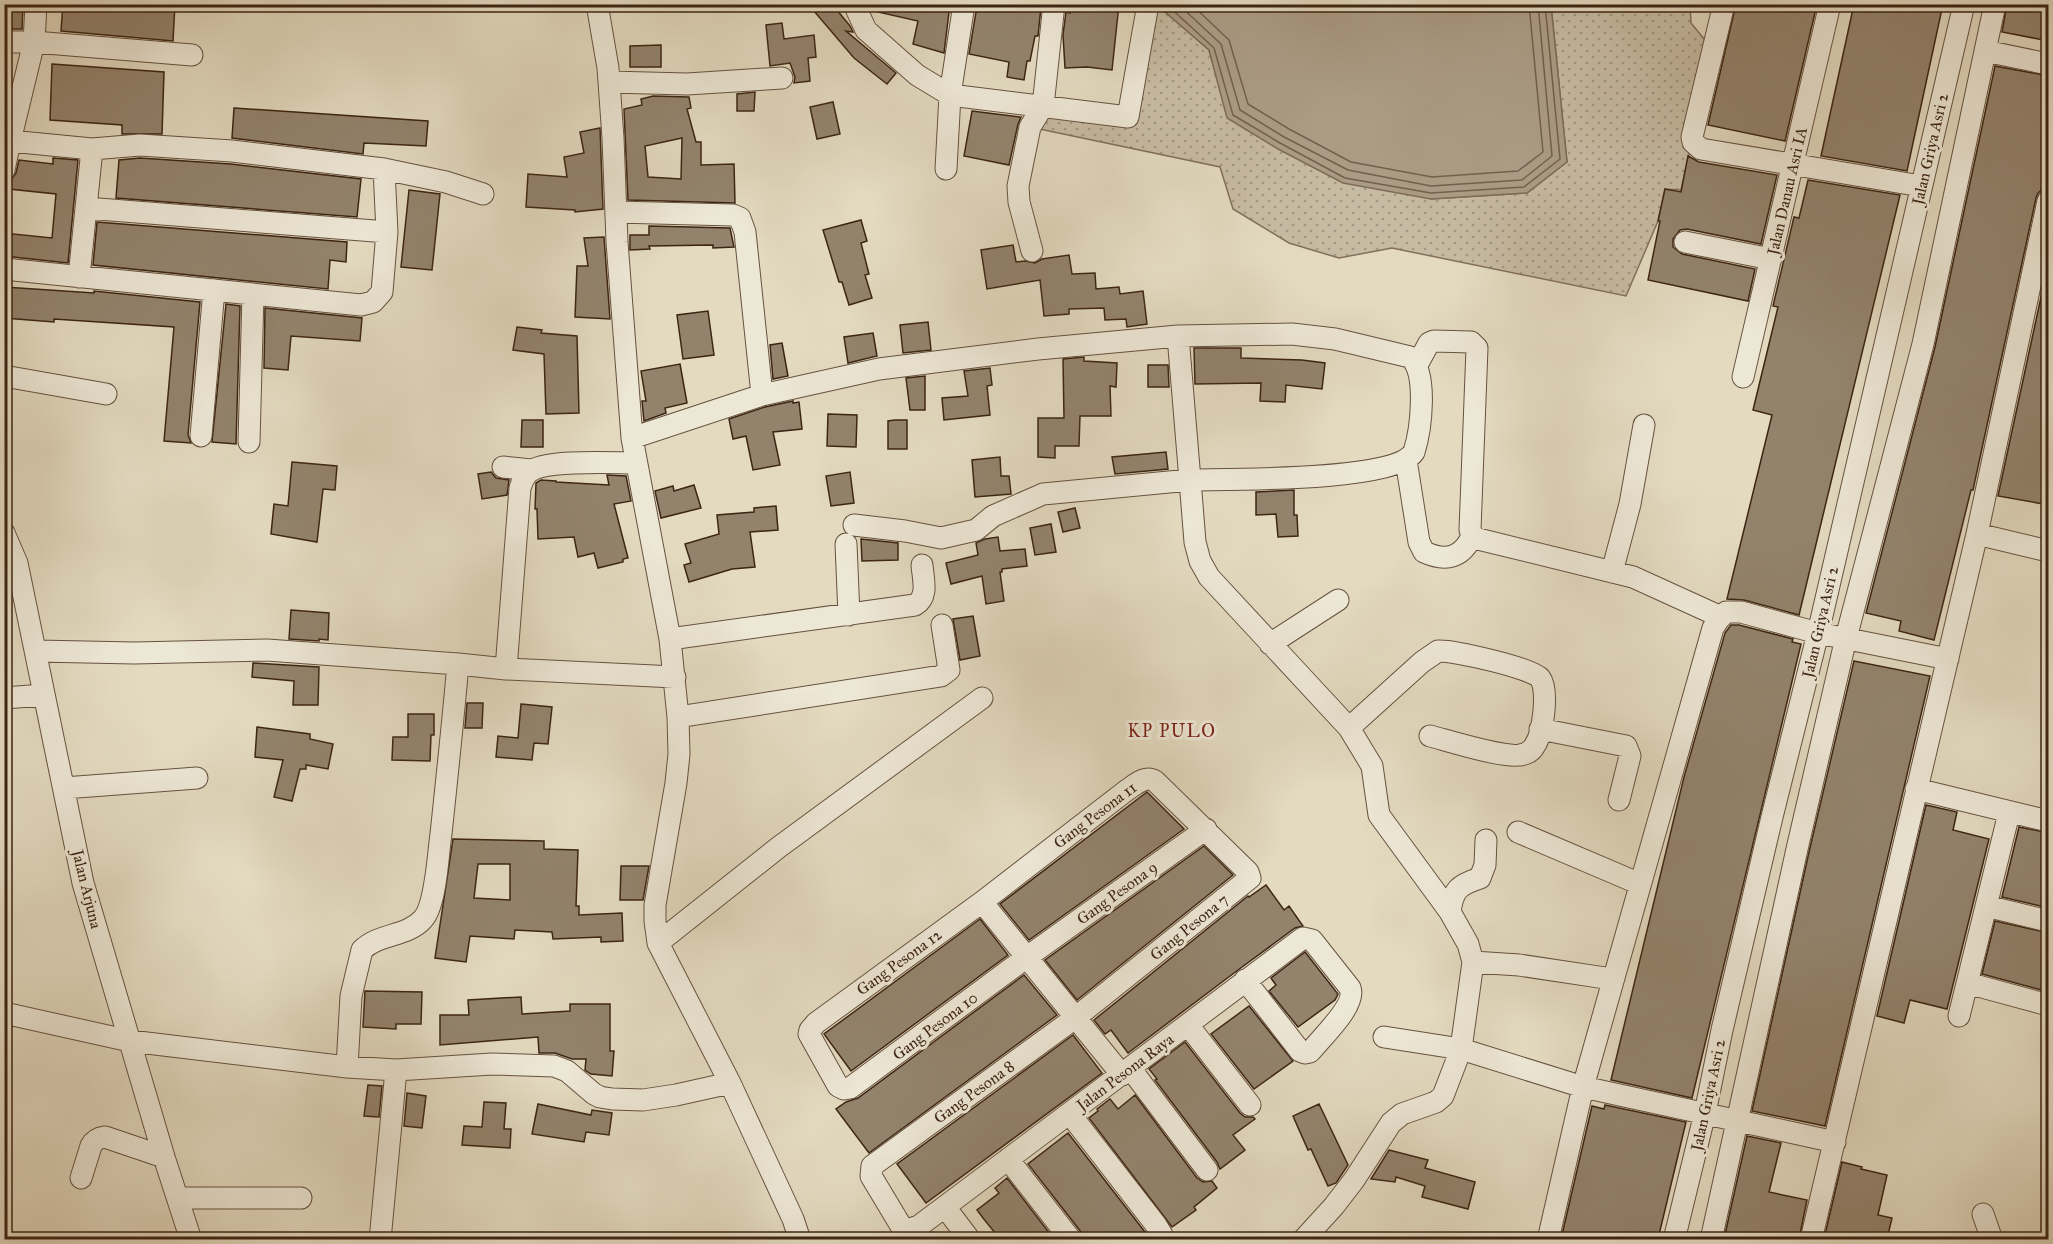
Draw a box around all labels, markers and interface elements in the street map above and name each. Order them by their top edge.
street label: Jalan Griya Asri 2 [1907,91,1953,209]
street label: Jalan Danau Asri IA [1763,125,1812,259]
street label: Jalan Griya Asri 2 [1797,564,1843,682]
district label: KP PULO [1128,720,1216,742]
street label: Gang Pesona 11 [1050,778,1141,853]
street label: Jalan Arjuna [67,846,106,931]
street label: Gang Pesona 9 [1073,857,1162,929]
street label: Gang Pesona 7 [1146,890,1232,965]
street label: Gang Pesona 12 [853,925,946,1000]
street label: Gang Pesona 10 [889,988,982,1065]
street label: Jalan Pesona Raya [1071,1029,1178,1117]
street label: Jalan Griya Asri 2 [1686,1037,1730,1155]
street label: Gang Pesona 8 [930,1056,1019,1128]

